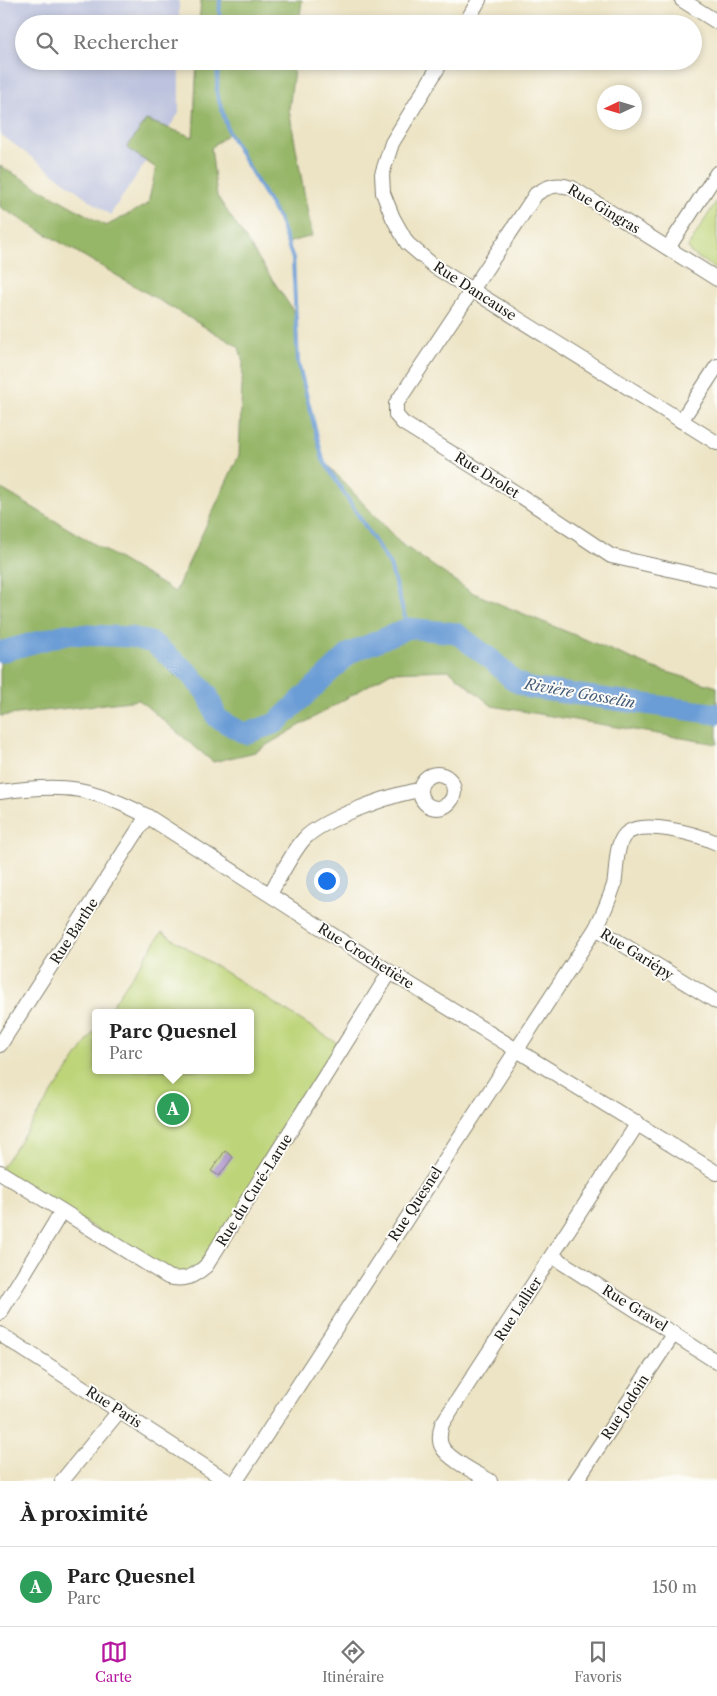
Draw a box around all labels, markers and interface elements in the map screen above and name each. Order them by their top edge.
search box [15,15,702,70]
icon: search [33,29,61,57]
text: Rechercher [73,31,178,54]
north arrow [597,85,642,130]
street label: Rue Gingras [564,180,644,238]
street label: Rue Dancause [430,258,520,325]
street label: Rue Drolet [451,448,523,502]
water label: Rivière Gosselin [522,674,637,712]
your location [314,868,340,894]
street label: Rue Barthe [46,895,102,967]
street label: Rue Crochetière [315,919,418,993]
street label: Rue Gariépy [597,924,677,984]
popup [92,1009,254,1074]
text: Parc Quesnel [109,1020,237,1043]
text: Parc [109,1043,143,1063]
pin: A [157,1090,189,1128]
street label: Rue du Curé-Larue [212,1130,296,1250]
street label: Rue Quesnel [384,1163,446,1245]
street label: Rue Lallier [490,1273,546,1345]
street label: Rue Gravel [599,1281,671,1335]
street label: Rue Jodoin [597,1371,653,1443]
street label: Rue Paris [83,1382,145,1432]
text: À proximité [20,1501,148,1526]
text: Parc Quesnel [67,1565,195,1588]
text: A [30,1577,42,1597]
text: 150 m [652,1577,697,1597]
text: Parc [67,1588,101,1608]
tab: Carte [95,1638,132,1686]
tab: Itinéraire [322,1638,384,1686]
tab: Favoris [574,1638,622,1686]

